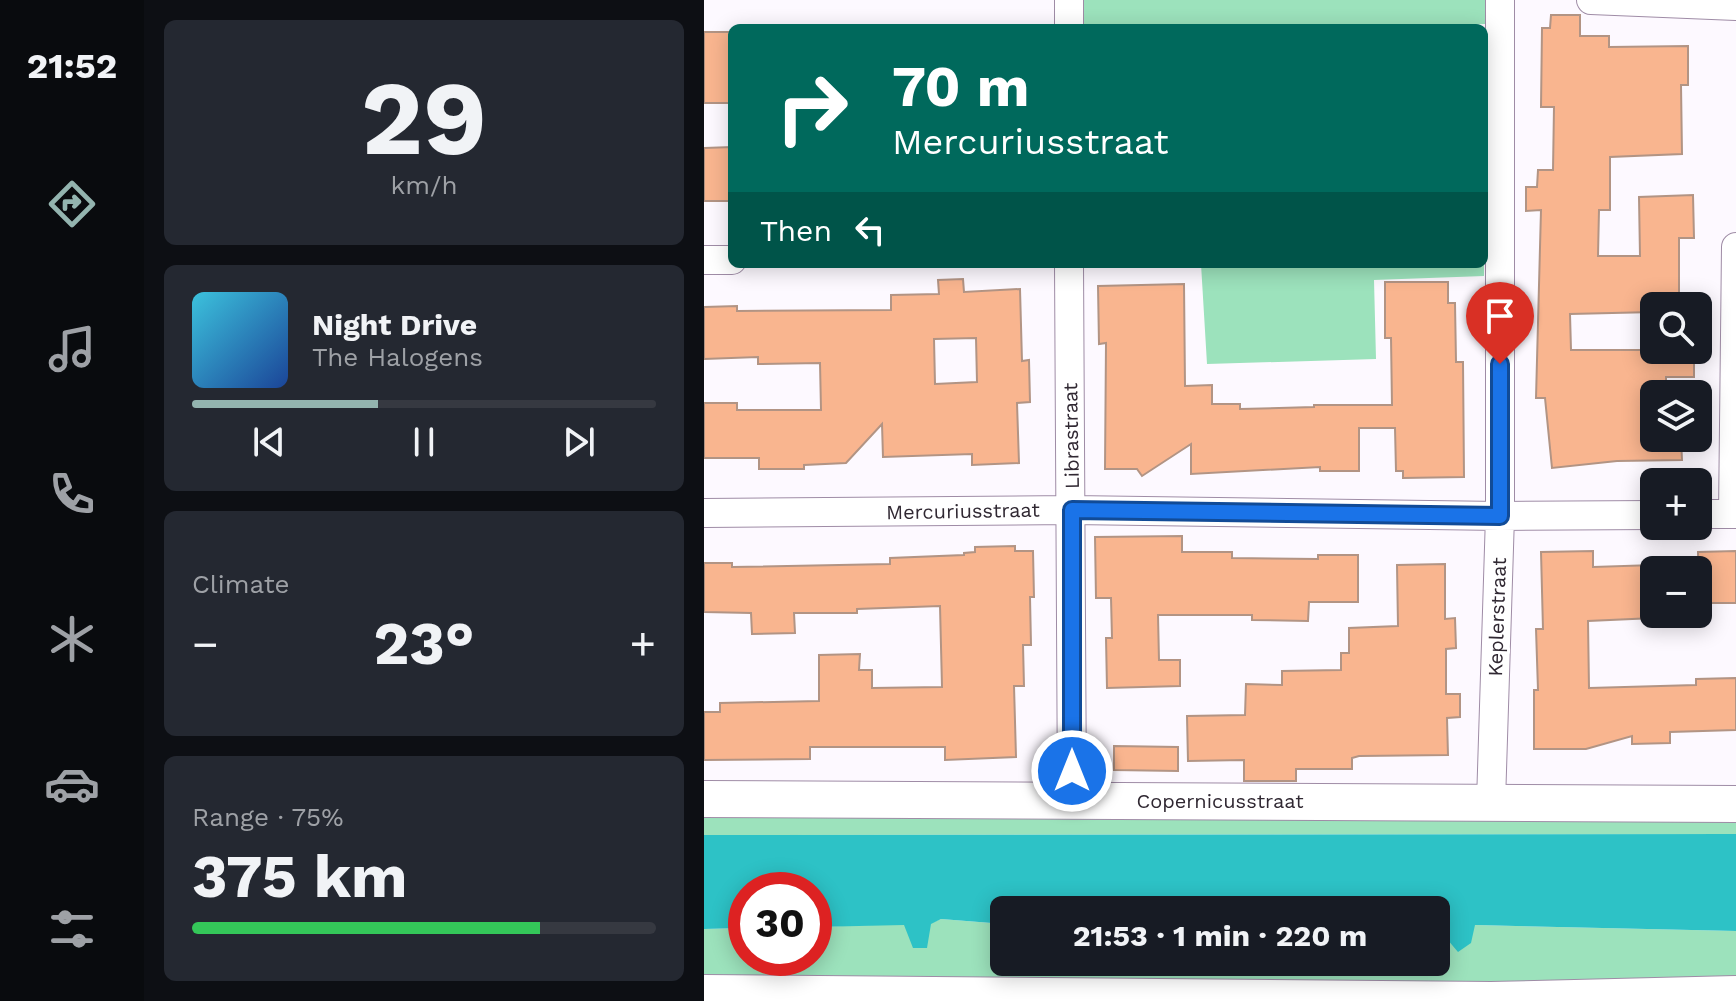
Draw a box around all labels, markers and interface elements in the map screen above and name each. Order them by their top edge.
text: 21:52 [27,45,117,87]
text: 70 m [892,54,1029,120]
icon: right [760,56,864,160]
text: 29 [361,57,487,179]
text: Mercuriusstraat [892,121,1169,163]
text: km/h [391,170,457,200]
icon: directions [44,176,100,232]
icon: left [848,208,892,252]
text: Then [760,213,832,248]
pin [1466,282,1534,364]
map controls [1640,292,1712,628]
button: search [1640,292,1712,364]
icon: arrive [1478,294,1522,338]
text: Night Drive [312,307,477,342]
icon: music [44,321,100,377]
text: The Halogens [312,342,483,372]
button: layers [1640,380,1712,452]
street label: Librastraat [1058,382,1084,489]
icon: previous [247,420,291,464]
icon: pause [402,420,446,464]
icon: next [557,420,601,464]
icon: phone [44,466,100,522]
button: + [1640,468,1712,540]
street label: Mercuriusstraat [886,498,1041,524]
street label: Keplerstraat [1483,556,1511,677]
button: − [1640,556,1712,628]
text: Climate [192,569,290,599]
text: 23° [373,608,475,679]
icon: climate [44,611,100,667]
text: − [192,618,219,670]
text: + [629,618,656,670]
position arrow [1030,729,1114,813]
icon: car [44,756,100,812]
street label: Copernicusstraat [1136,789,1304,813]
text: Range · 75% [192,802,343,832]
text: 375 km [192,841,408,912]
speed limit sign: 30 [728,872,832,976]
icon: filters [44,901,100,957]
text: 21:53 · 1 min · 220 m [1073,918,1367,953]

